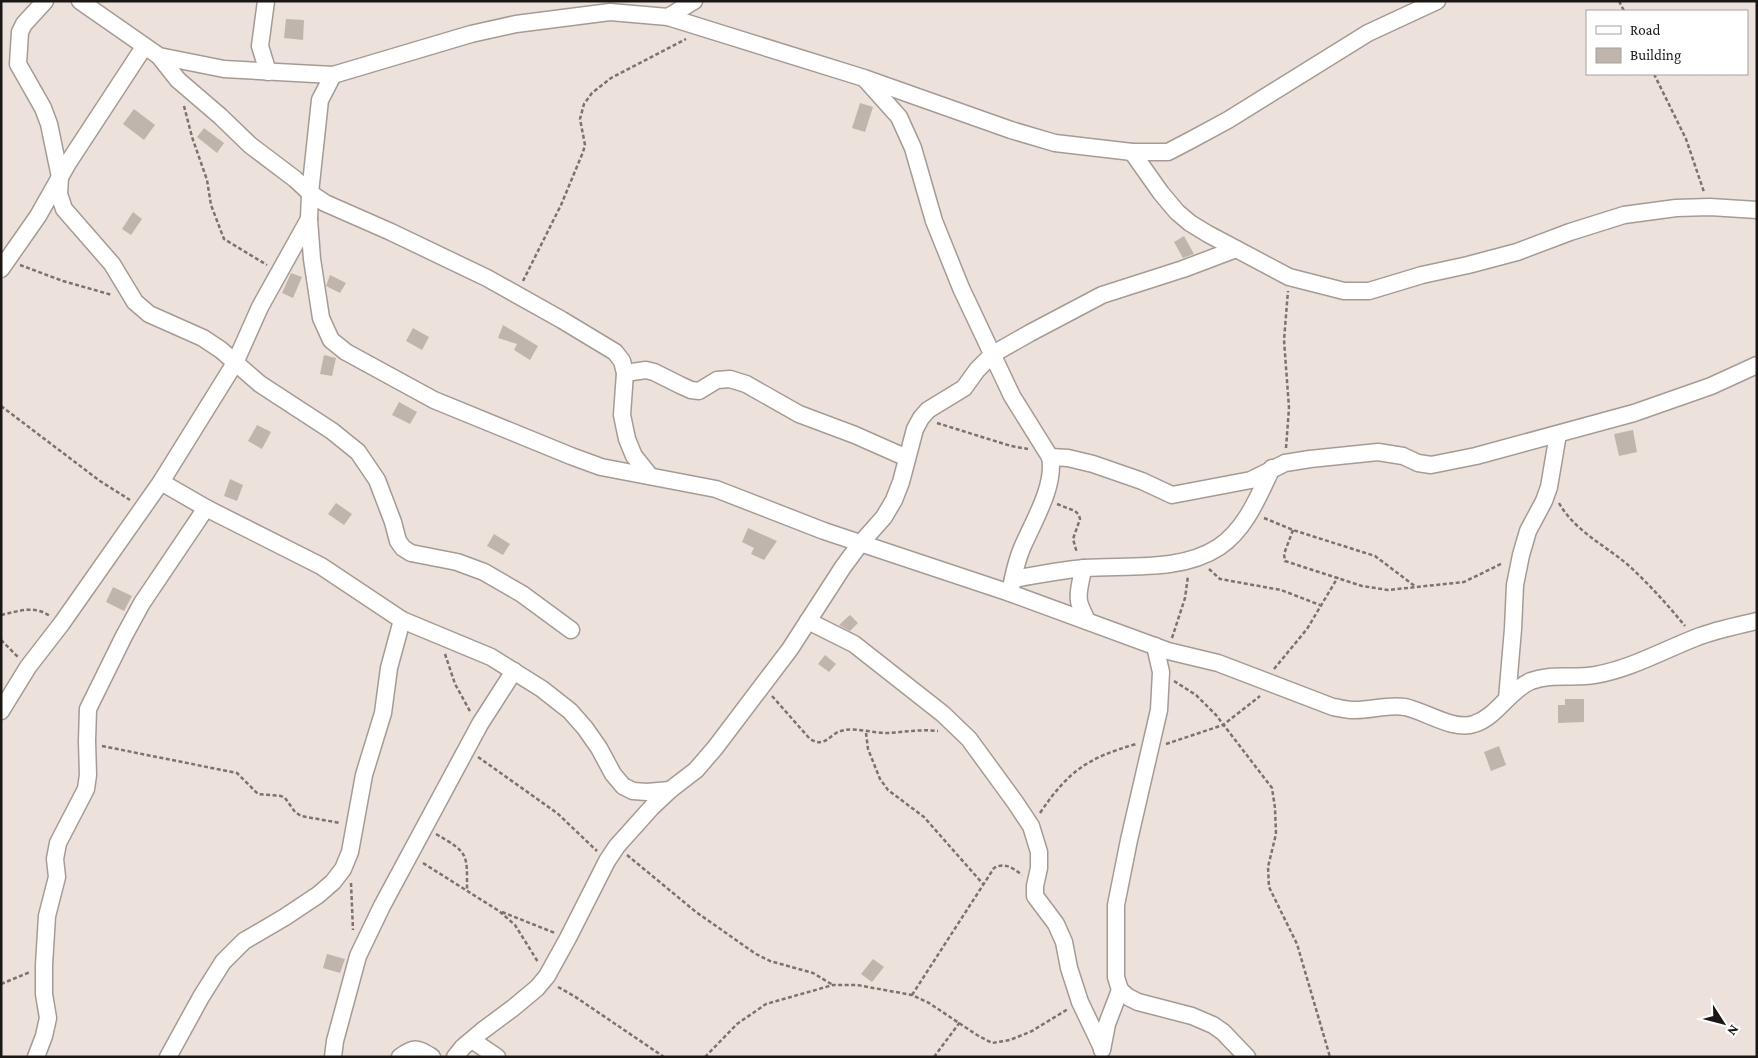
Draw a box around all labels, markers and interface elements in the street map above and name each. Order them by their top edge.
legend [1586,10,1748,75]
text: Road [1630,22,1661,38]
text: Building [1630,47,1681,64]
north arrow [1698,998,1748,1048]
text: N [1724,1022,1743,1040]

